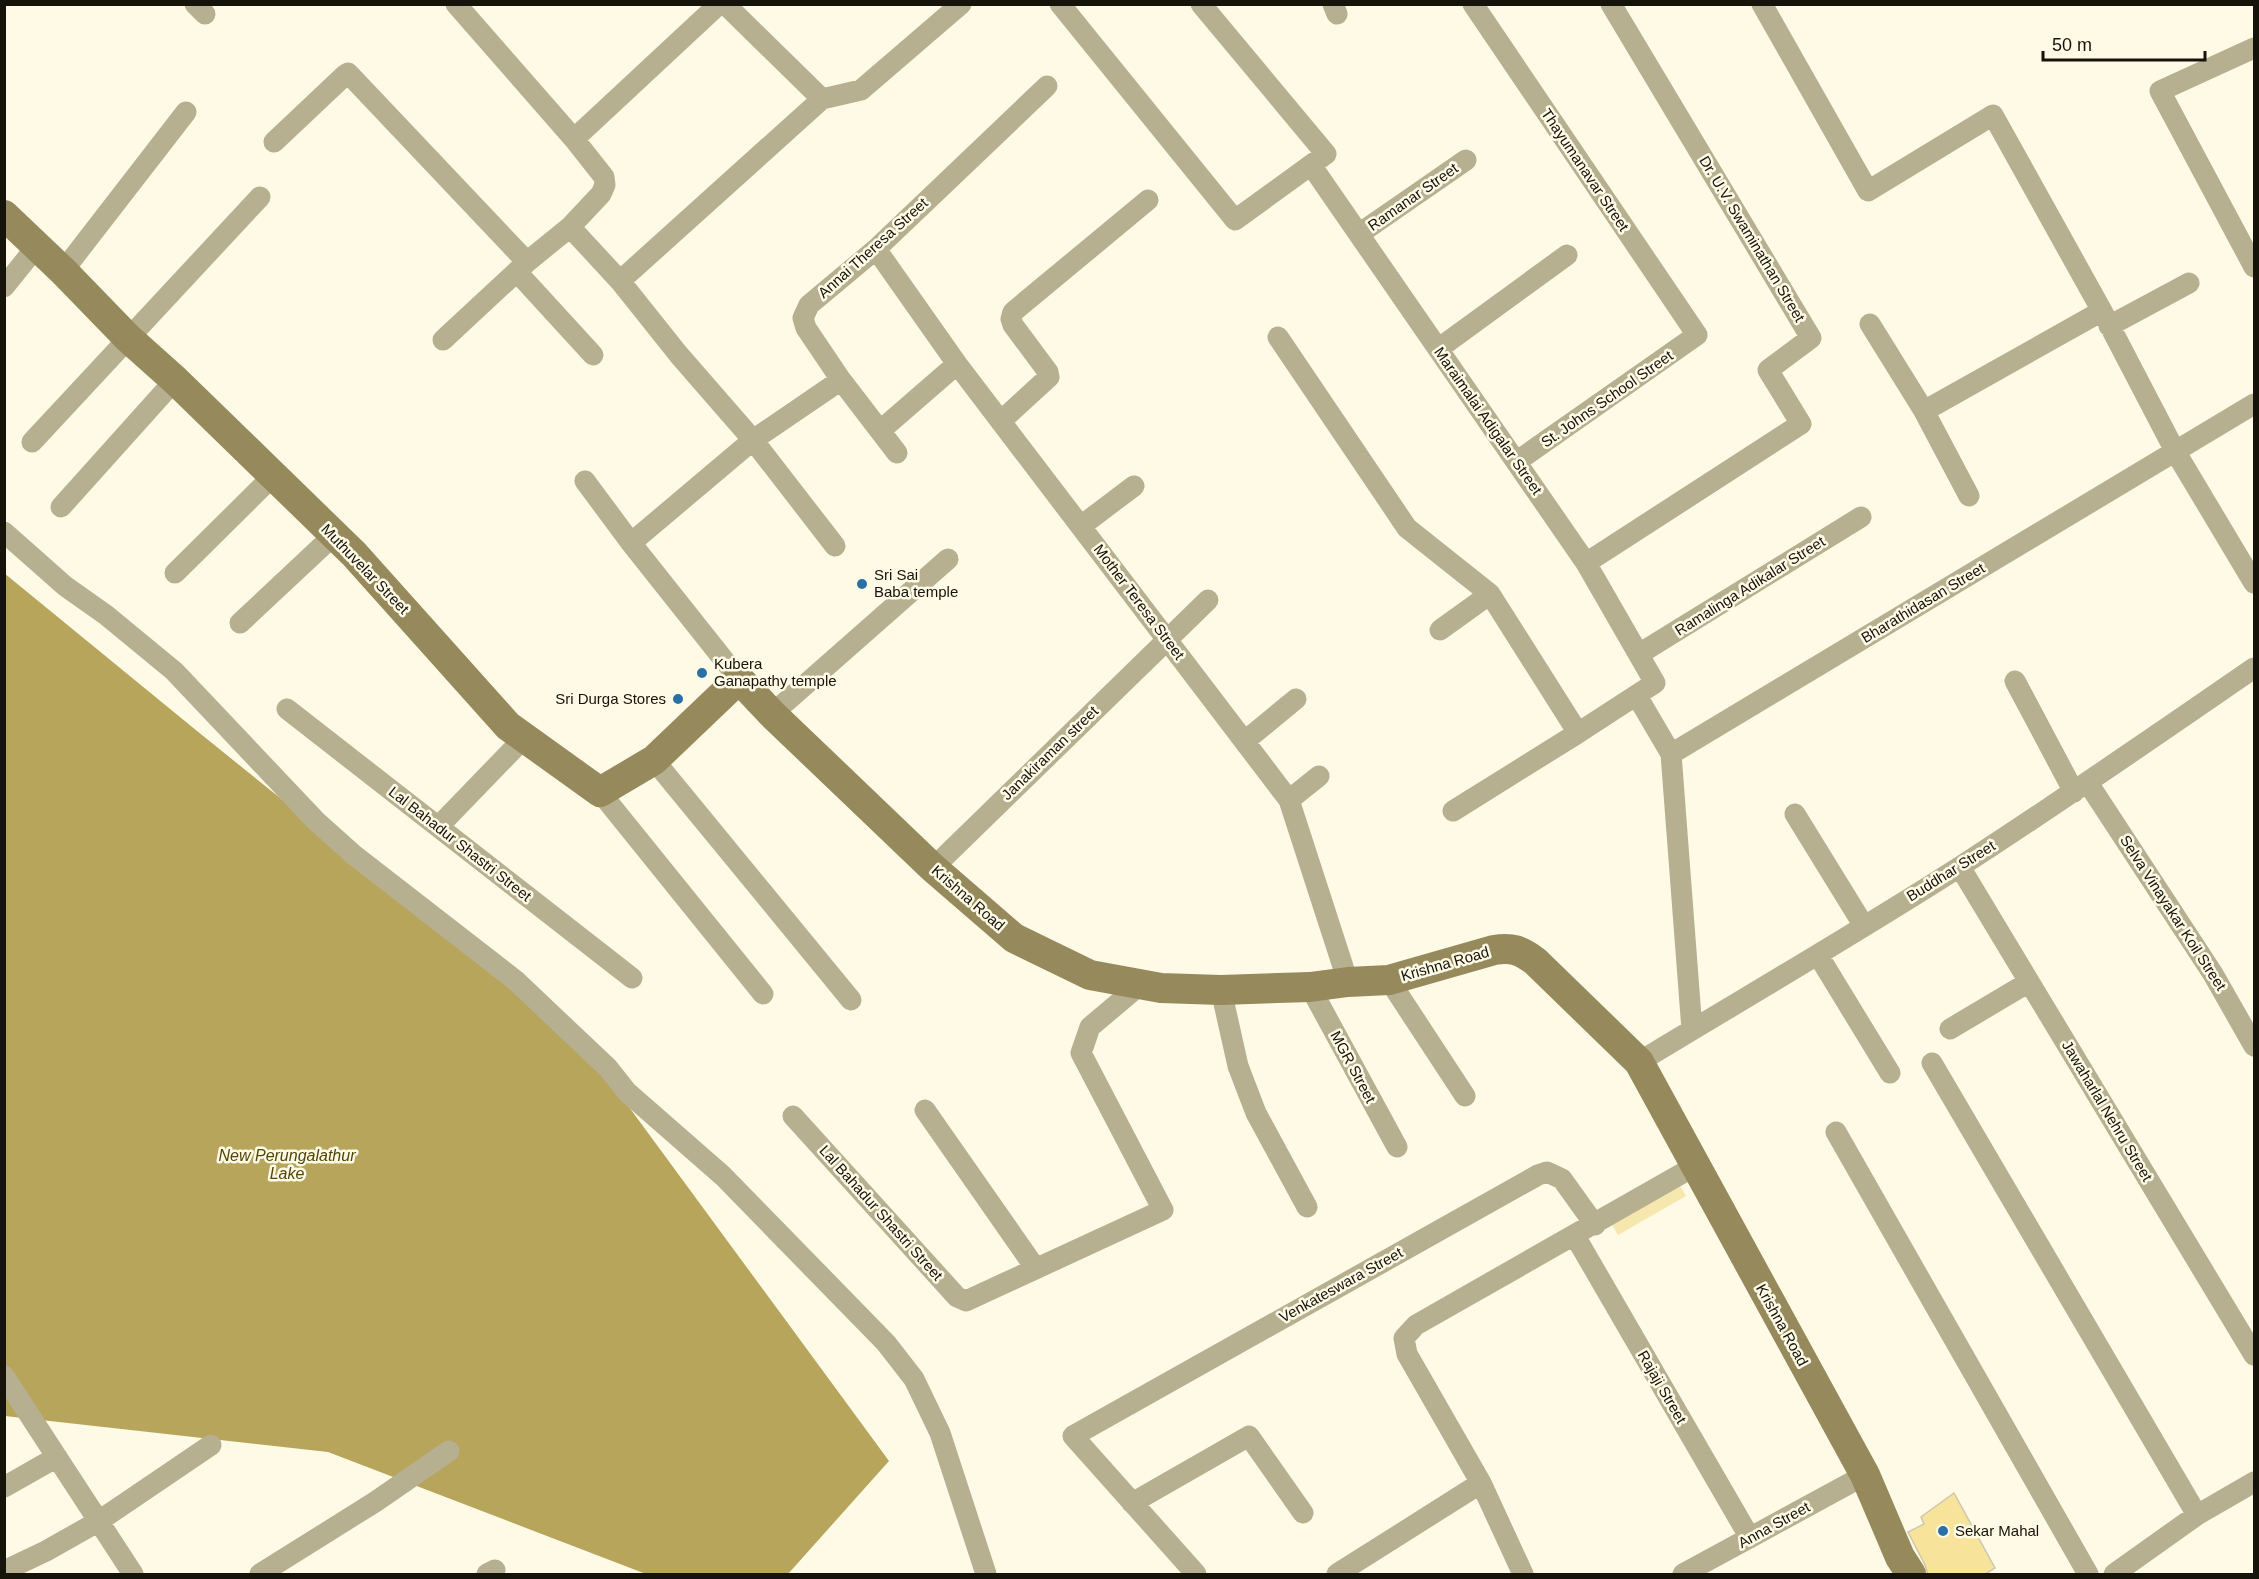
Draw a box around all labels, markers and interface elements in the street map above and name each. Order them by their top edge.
scale bar [2043,24,2205,62]
text: 50 m [2052,35,2092,55]
street label: Thayumanavar Street [1538,105,1633,235]
street label: Dr. U.V. Swaminathan Street [1696,153,1809,325]
street label: Ramanar Street [1364,159,1462,234]
street label: Annai Theresa Street [814,193,932,301]
street label: Maraimalai Adigalar Street [1431,344,1546,498]
street label: St. Johns School Street [1538,346,1676,451]
street label: Muthuvelar Street [318,520,413,618]
street label: Ramalinga Adikalar Street [1672,532,1828,639]
street label: Mother Teresa Street [1091,541,1189,663]
street label: Bharathidasan Street [1858,559,1988,646]
place label: Sri Sai Baba temple [874,566,958,600]
marker: Sri Sai Baba temple [855,577,869,591]
place label: Kubera Ganapathy temple [714,655,837,689]
marker: Kubera Ganapathy temple [695,666,709,680]
place label: Sri Durga Stores [555,690,666,707]
marker: Sri Durga Stores [671,692,685,706]
street label: Janakiraman street [998,702,1102,803]
street label: Lal Bahadur Shastri Street [386,783,536,905]
street label: Selva Vinayakar Koil Street [2117,832,2230,994]
street label: Buddhar Street [1903,836,1999,905]
street label: Krishna Road [928,861,1008,934]
street label: Krishna Road [1399,943,1491,984]
street label: MGR Street [1327,1028,1380,1106]
street label: Jawaharlal Nehru Street [2059,1037,2157,1185]
street label: Lal Bahadur Shastri Street [816,1142,947,1284]
water label: New Perungalathur Lake [219,1147,356,1182]
street label: Venkateswara Street [1276,1243,1406,1326]
street label: Krishna Road [1753,1281,1812,1369]
street label: Rajaji Street [1635,1347,1691,1427]
street label: Anna Street [1735,1498,1813,1551]
place label: Sekar Mahal [1955,1522,2039,1539]
marker: Sekar Mahal [1936,1524,1950,1538]

